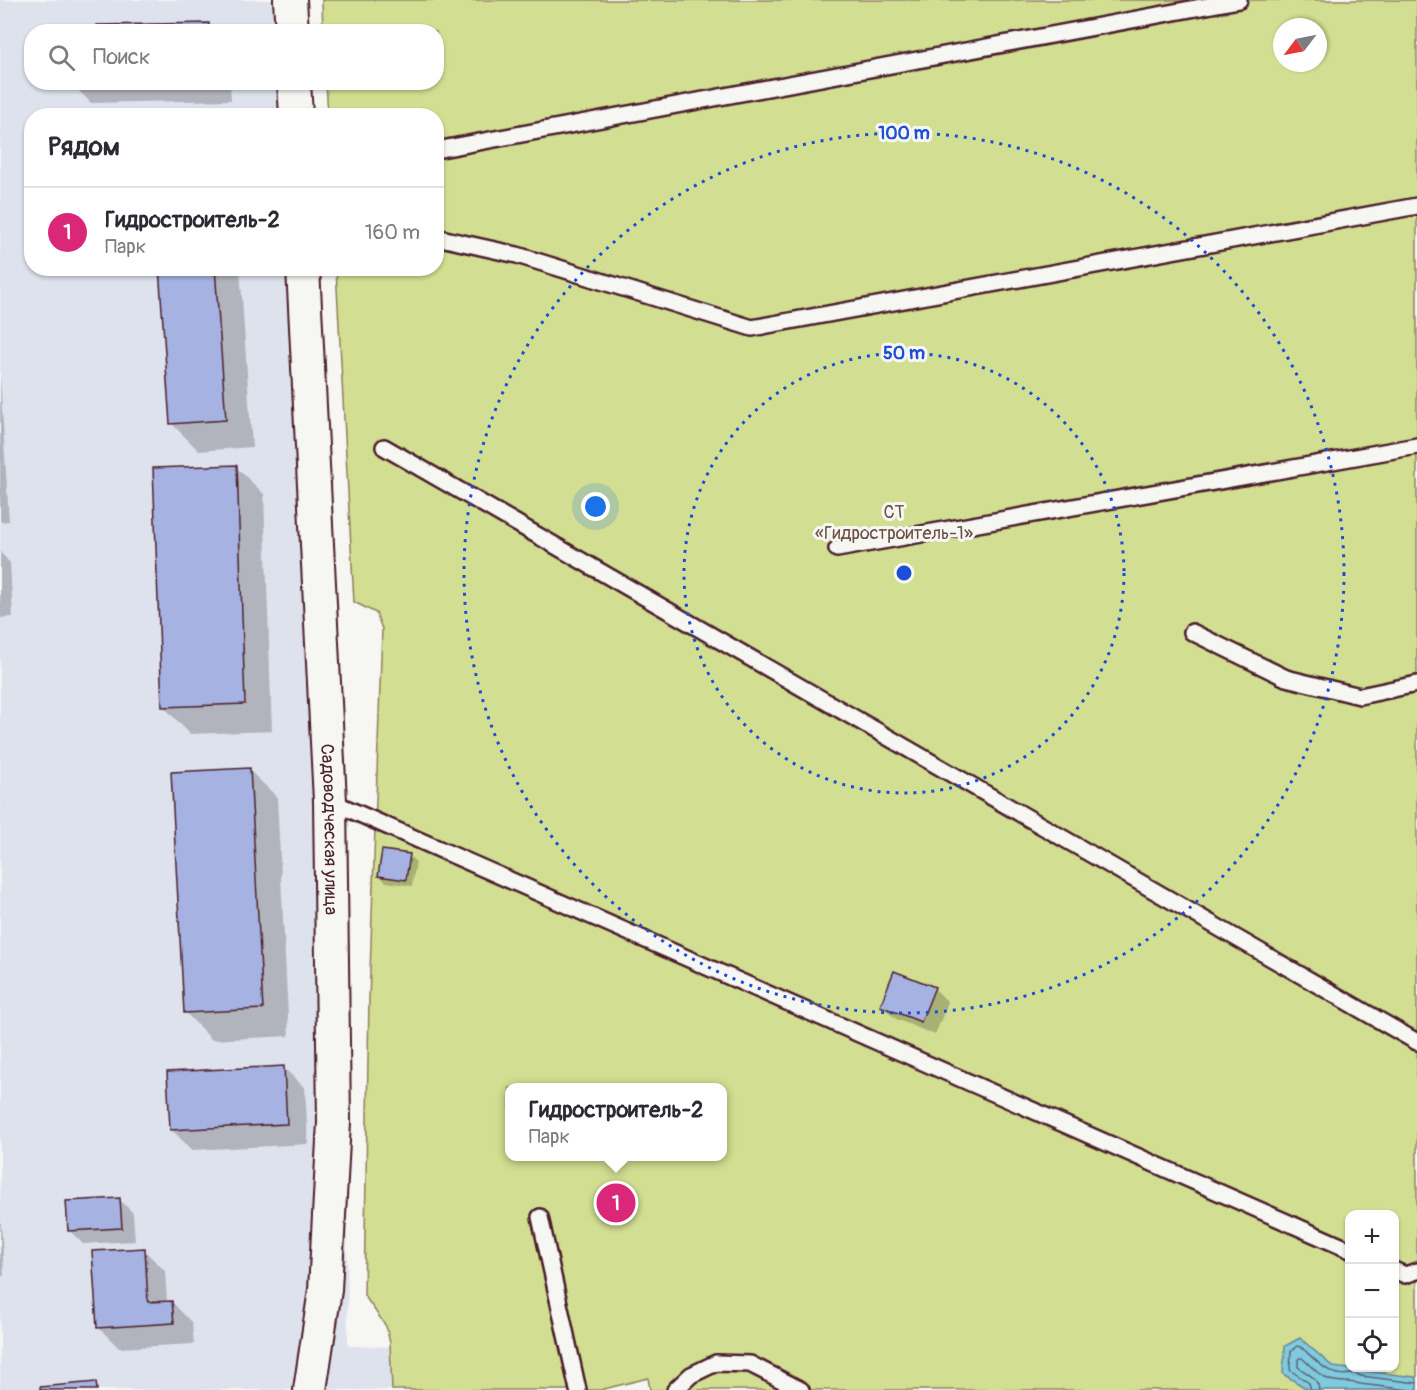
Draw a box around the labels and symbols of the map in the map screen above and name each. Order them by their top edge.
north arrow [1273,18,1327,72]
text: 100 m [878,122,930,145]
text: 50 m [883,342,925,365]
your location [581,492,610,521]
park label: СТ «Гидростроитель-1» [815,501,973,545]
centre of rings [894,563,914,583]
street label: Садоводческая улица [315,743,342,915]
pin: 1 [596,1180,636,1226]

